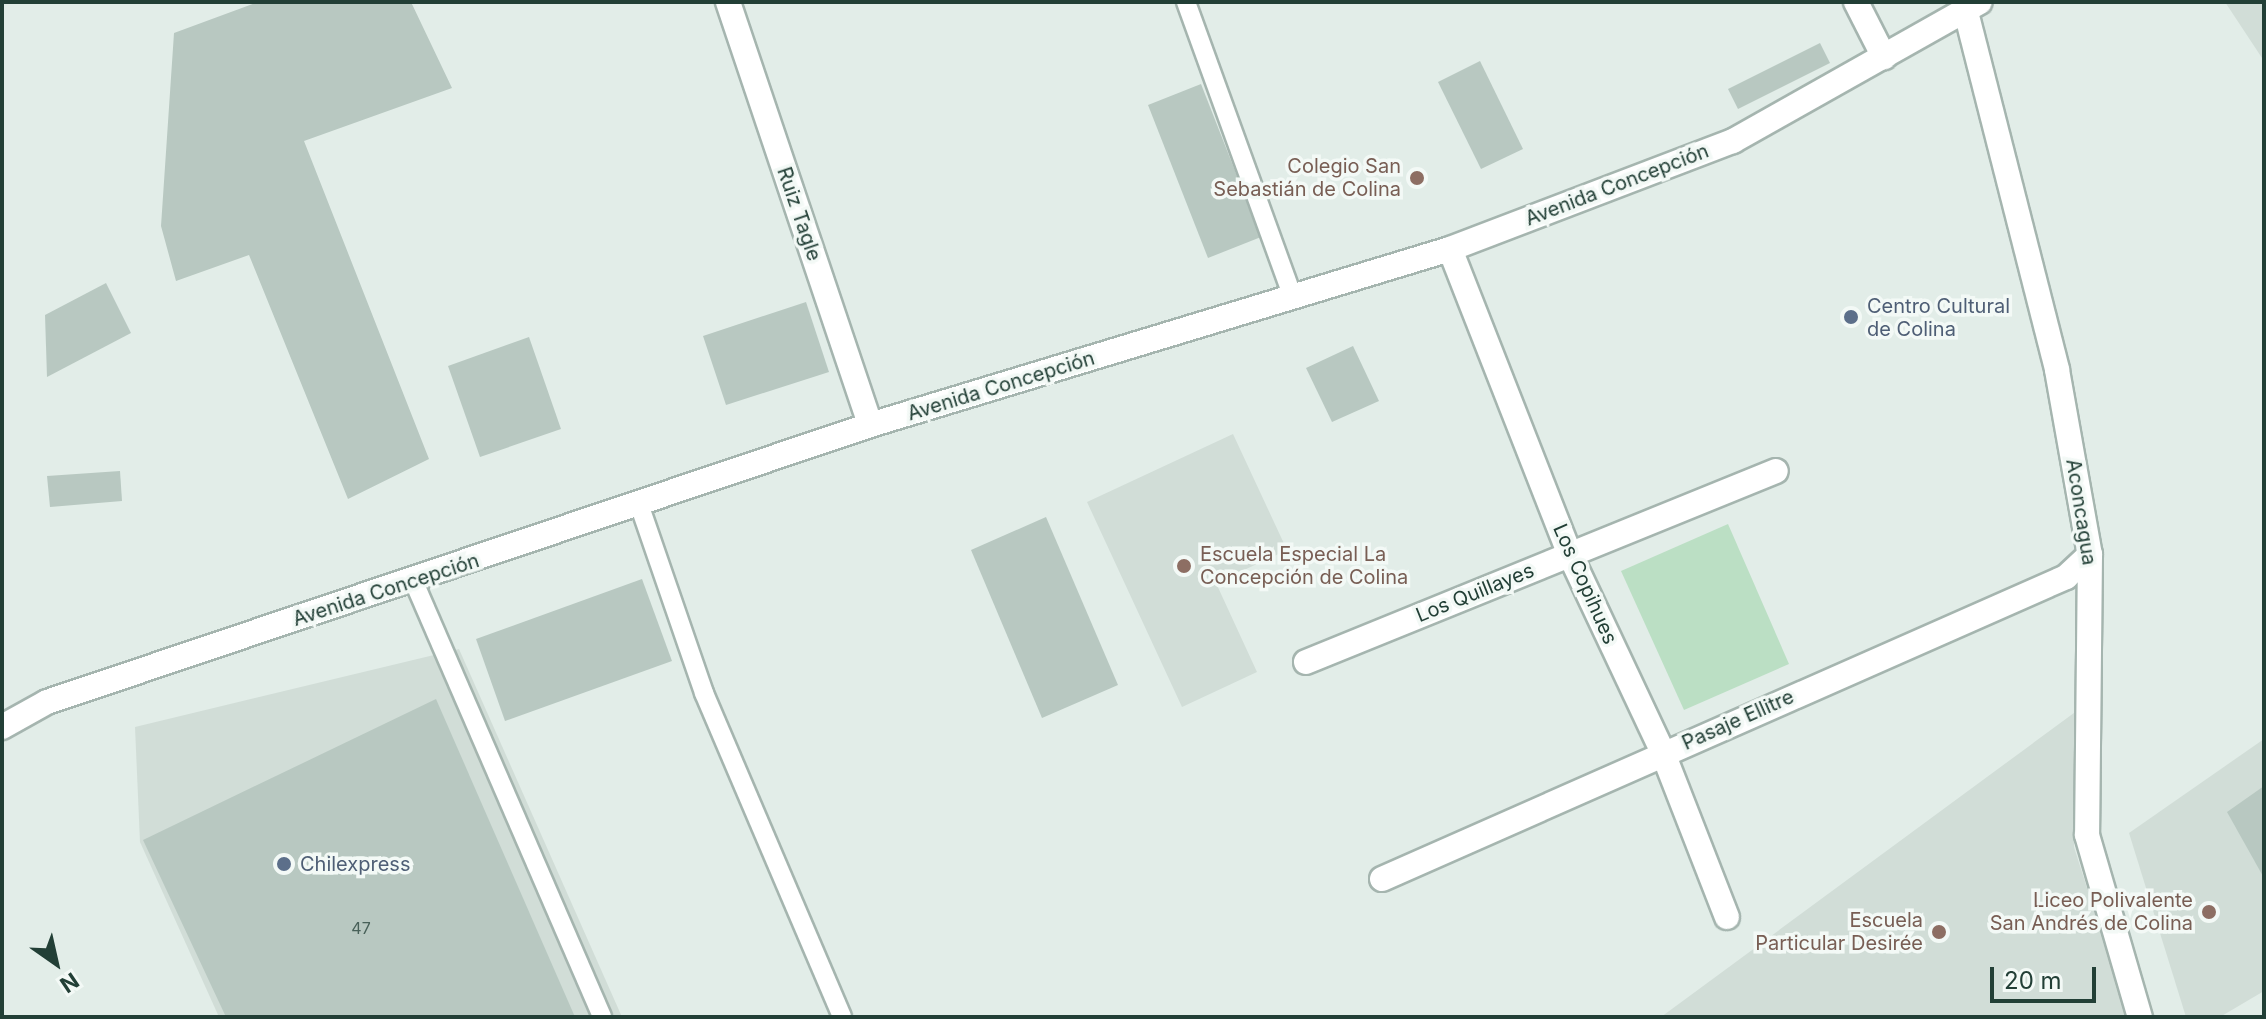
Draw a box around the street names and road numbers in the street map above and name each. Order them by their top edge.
street label: Avenida Concepción [1522,139,1712,231]
street label: Ruiz Tagle [772,164,826,264]
street label: Avenida Concepción [904,346,1098,426]
street label: Aconcagua [2061,457,2101,567]
street label: Los Copihues [1548,520,1622,648]
street label: Avenida Concepción [290,549,482,631]
street label: Los Quillayes [1412,558,1538,628]
street label: Pasaje Ellitre [1678,685,1798,755]

